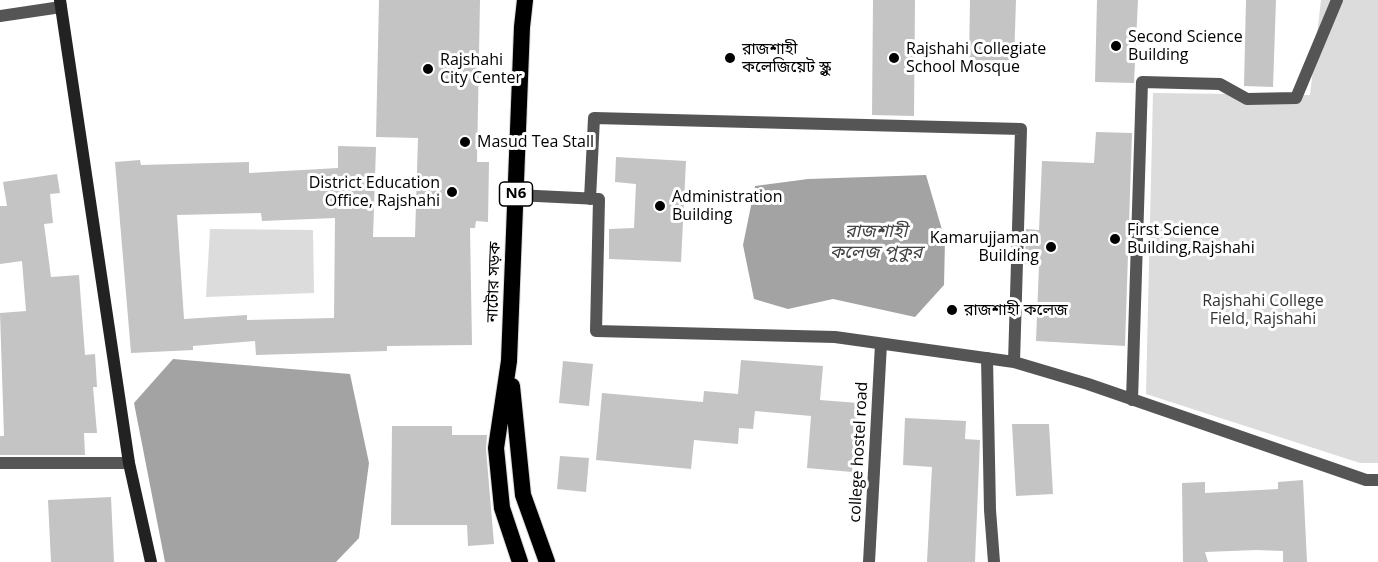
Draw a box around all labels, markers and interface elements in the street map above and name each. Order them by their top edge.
place label: Second Science Building [1128,27,1243,65]
place label: রাজশাহী কলেজিয়েট স্কুল [742,39,831,77]
place label: Rajshahi Collegiate School Mosque [906,39,1046,77]
marker: Second Science Building [1109,39,1123,53]
place label: Rajshahi City Center [440,50,522,88]
marker: রাজশাহী কলেজিয়েট স্কুল [723,51,737,65]
marker: Rajshahi Collegiate School Mosque [887,51,901,65]
marker: Rajshahi City Center [421,62,435,76]
place label: Masud Tea Stall [477,132,594,152]
marker: Masud Tea Stall [458,135,472,149]
place label: District Education Office, Rajshahi [309,173,440,211]
road number: N6 [500,182,532,206]
marker: District Education Office, Rajshahi [445,185,459,199]
place label: Administration Building [672,187,783,225]
marker: Administration Building [653,199,667,213]
place label: First Science Building,Rajshahi [1127,220,1255,258]
water label: রাজশাহী কলেজ পুকুর [830,221,922,264]
place label: Kamarujjaman Building [930,228,1039,266]
marker: First Science Building,Rajshahi [1108,232,1122,246]
marker: Kamarujjaman Building [1044,240,1058,254]
street label: নাটোর সড়ক [483,241,505,323]
park label: Rajshahi College Field, Rajshahi [1202,291,1324,329]
place label: রাজশাহী কলেজ [964,300,1068,320]
marker: রাজশাহী কলেজ [945,303,959,317]
street label: college hostel road [846,381,872,523]

